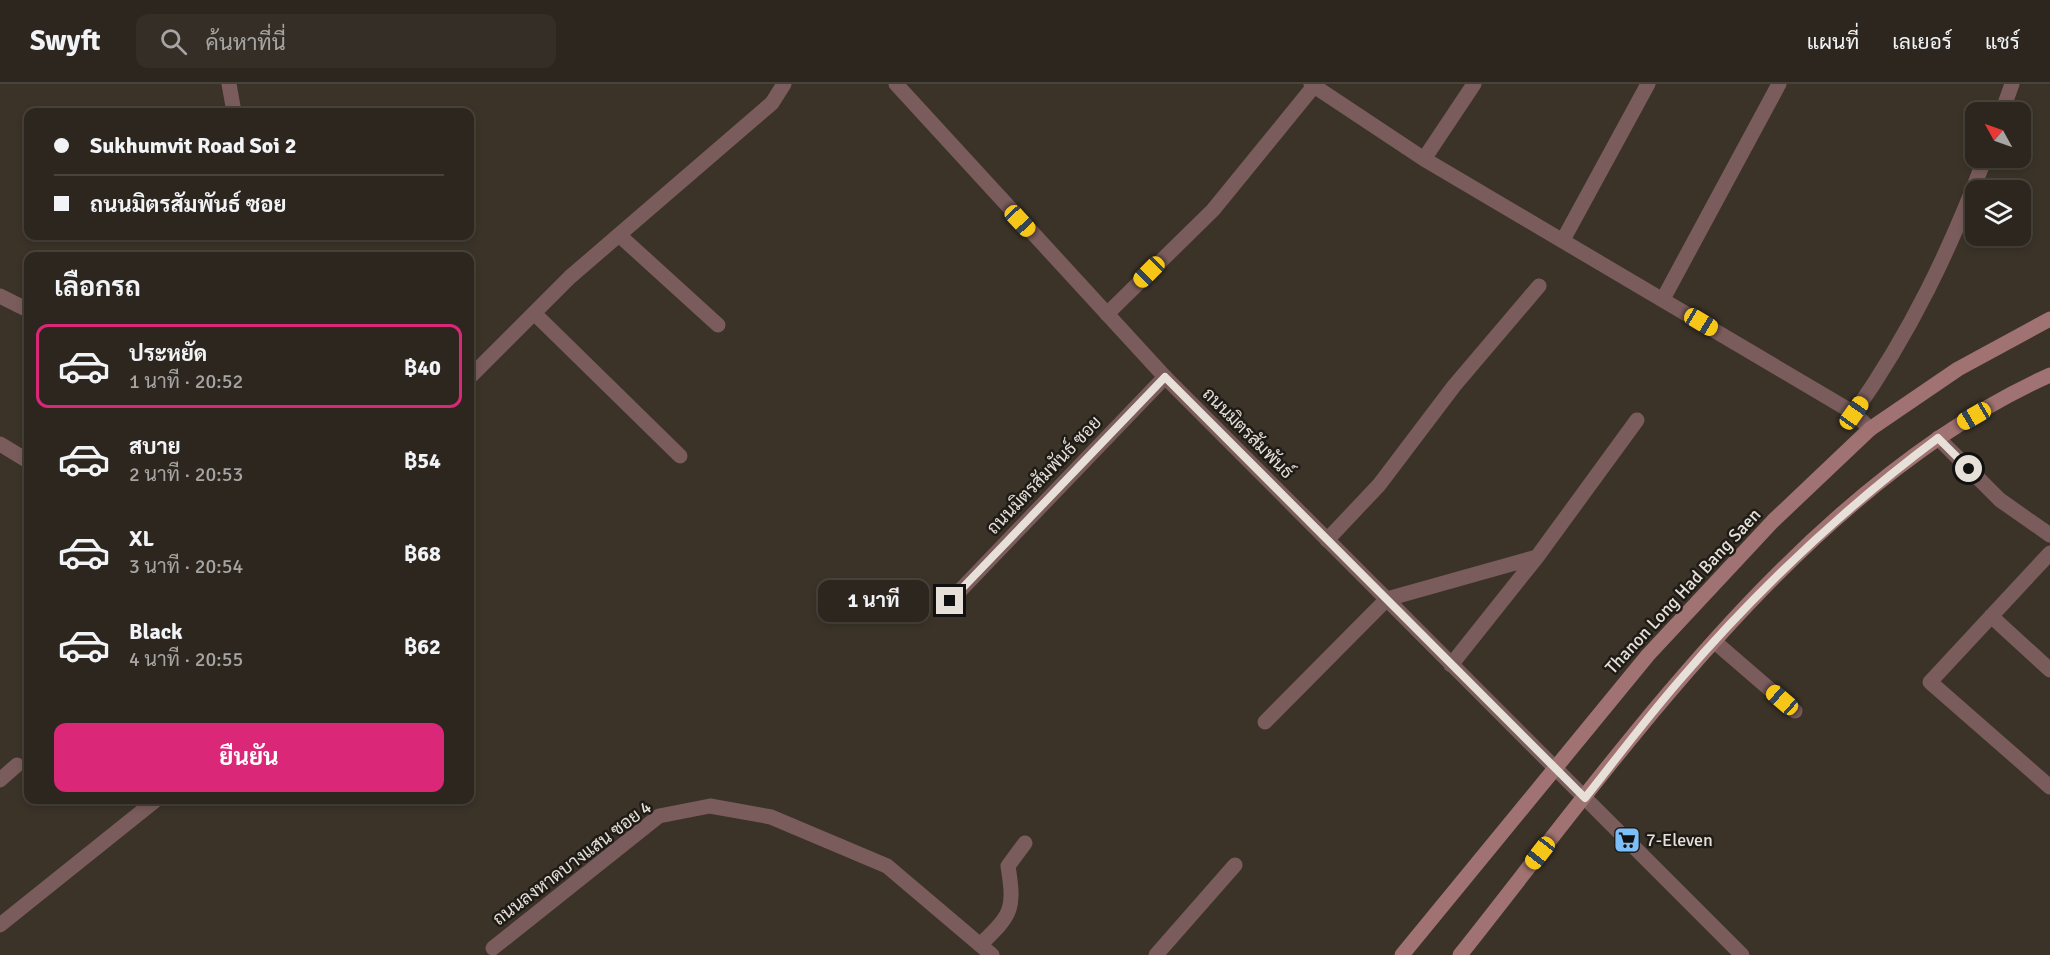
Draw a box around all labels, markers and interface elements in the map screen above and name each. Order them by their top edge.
search box [136,14,556,68]
text: Swyft [30,24,100,58]
icon: search [157,25,190,58]
text: ค้นหาที่นี่ [205,29,286,56]
text: แผนที่ [1807,29,1859,55]
text: เลเยอร์ [1892,29,1952,55]
text: แชร์ [1985,29,2020,55]
north arrow [1965,102,2031,168]
map controls [1965,102,2031,246]
text: Sukhumvit Road Soi 2 [90,132,297,159]
button: layers [1965,180,2031,246]
text: ถนนมิตรสัมพันธ์ ซอย [90,191,287,218]
car [1001,202,1039,240]
car [1130,253,1168,291]
text: เลือกรถ [54,271,141,304]
car [1681,305,1721,339]
icon: car [57,339,111,393]
text: ประหยัด [129,340,207,367]
text: ฿40 [404,354,441,381]
text: 1 นาที · 20:52 [129,369,243,394]
street label: ถนนมิตรสัมพันธ์ [1198,381,1300,483]
car [1836,393,1872,433]
car [1954,399,1994,433]
street label: ถนนมิตรสัมพันธ์ ซอย [981,410,1106,539]
icon: car [57,432,111,486]
text: สบาย [129,433,181,460]
text: ฿54 [404,447,441,474]
route start [1955,455,1982,482]
text: 2 นาที · 20:53 [129,462,243,487]
street label: Thanon Long Had Bang Saen [1601,504,1765,678]
icon: car [57,525,111,579]
text: XL [129,525,154,552]
text: ฿68 [404,540,441,567]
text: 3 นาที · 20:54 [129,554,243,579]
callout: 1 นาที [818,580,929,622]
route end [936,587,963,614]
text: 1 นาที [848,588,899,613]
icon: car [57,618,111,672]
text: Black [129,618,183,645]
text: ฿62 [404,633,441,660]
text: 4 นาที · 20:55 [129,647,243,672]
car [1763,681,1801,719]
button: ยืนยัน [54,723,444,792]
street label: ถนนลงหาดบางแสน ซอย 4 [488,796,656,930]
supermarket icon: 7-Eleven [1612,825,1642,855]
place label: 7-Eleven [1646,829,1713,851]
car [1522,833,1558,873]

